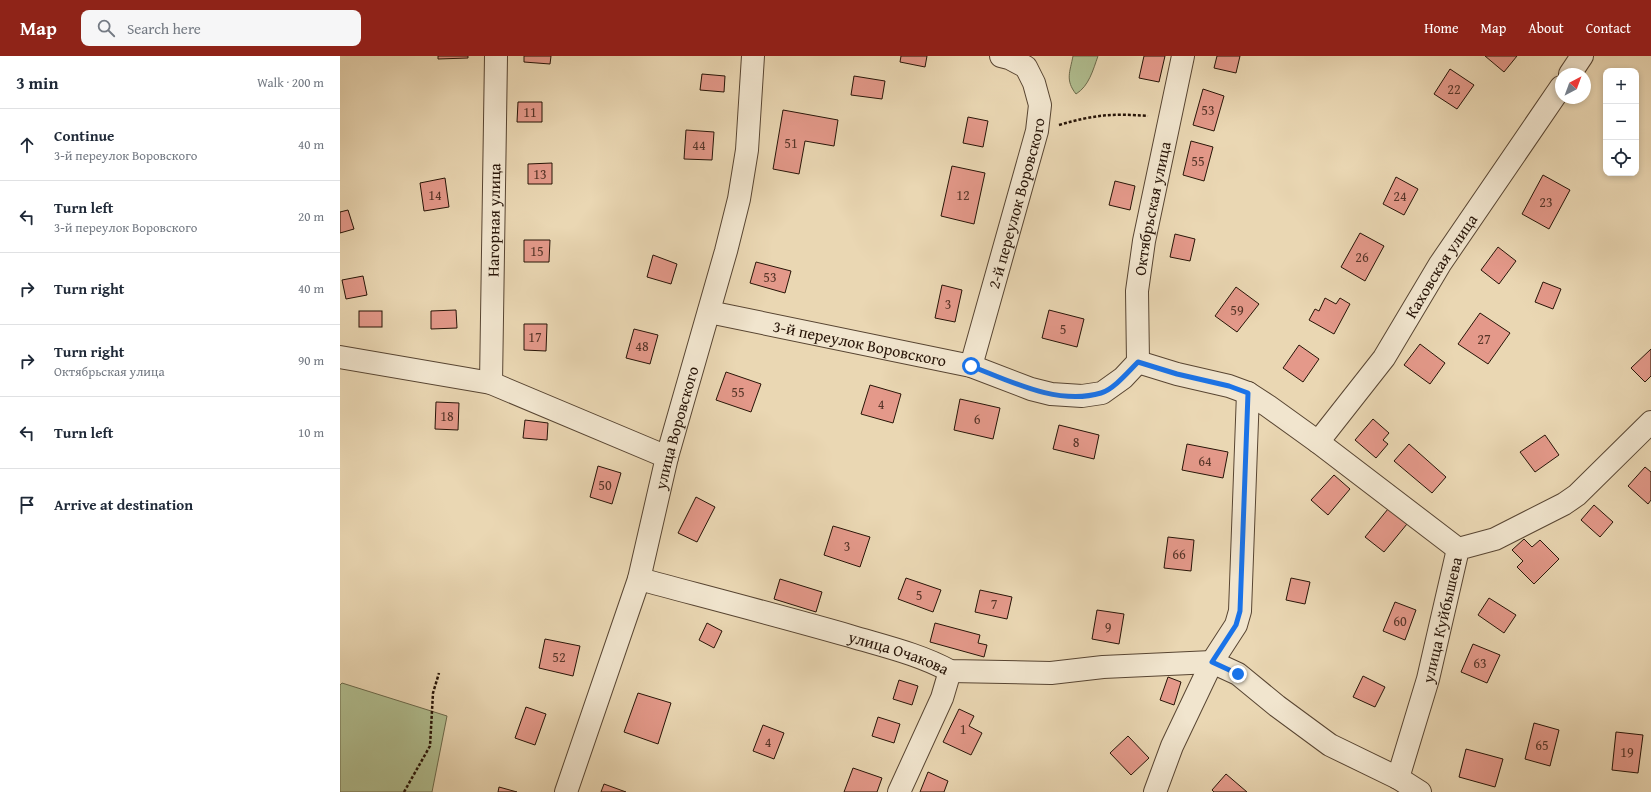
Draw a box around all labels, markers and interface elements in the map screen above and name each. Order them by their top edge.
search box [81,10,361,46]
text: Map [20,14,57,42]
icon: search [95,17,117,39]
text: Search here [127,18,201,39]
text: Home [1424,18,1459,38]
text: Map [1481,18,1506,38]
text: About [1528,18,1564,38]
text: Contact [1586,18,1631,38]
north arrow [1555,68,1591,104]
map controls [1603,68,1639,176]
button: + [1603,68,1639,104]
text: 3 min [16,70,58,95]
text: Walk · 200 m [257,73,324,92]
house number: 22 [1447,79,1461,99]
house number: 53 [1201,100,1215,120]
house number: 11 [523,102,537,122]
button: − [1603,104,1639,140]
street label: 2-й переулок Воровского [981,117,1050,291]
text: Continue [54,125,115,146]
house number: 51 [784,133,798,153]
icon: ahead [16,134,38,156]
text: 40 m [298,135,324,154]
house number: 44 [692,135,706,155]
street label: Октябрьская улица [1127,139,1177,277]
button: locate [1603,140,1639,176]
text: 3-й переулок Воровского [54,146,197,165]
house number: 55 [1191,151,1205,171]
street label: Нагорная улица [481,163,506,277]
house number: 13 [533,164,547,184]
house number: 14 [428,185,442,205]
house number: 12 [956,185,970,205]
house number: 24 [1393,186,1407,206]
house number: 23 [1539,192,1553,212]
text: Turn left [54,197,113,218]
icon: left [16,206,38,228]
text: 20 m [298,207,324,226]
street label: Каховская улица [1398,209,1483,323]
text: 3-й переулок Воровского [54,218,197,237]
house number: 15 [530,241,544,261]
house number: 26 [1355,247,1369,267]
house number: 53 [763,267,777,287]
icon: right [16,278,38,300]
text: Turn right [54,278,125,299]
text: 40 m [298,279,324,298]
house number: 3 [945,294,951,314]
house number: 59 [1230,300,1244,320]
street label: 3-й переулок Воровского [771,314,949,373]
house number: 5 [1060,319,1066,339]
house number: 17 [528,327,542,347]
house number: 27 [1477,329,1491,349]
house number: 48 [635,336,649,356]
text: Turn right [54,341,125,362]
icon: right [16,350,38,372]
text: 90 m [298,351,324,370]
route start [962,357,980,375]
text: Октябрьская улица [54,362,165,381]
street label: улица Воровского [648,363,704,493]
house number: 55 [731,382,745,402]
house number: 4 [878,394,885,414]
house number: 18 [440,406,454,426]
house number: 6 [974,409,981,429]
icon: left [16,422,38,444]
text: Turn left [54,422,113,443]
text: 10 m [298,423,324,442]
house number: 8 [1073,432,1080,452]
house number: 64 [1198,451,1212,471]
house number: 50 [598,475,612,495]
icon: arrive [16,494,38,516]
text: Arrive at destination [54,494,193,515]
house number: 3 [844,536,850,556]
house number: 66 [1172,544,1186,564]
street label: улица Куйбышева [1415,554,1468,686]
house number: 5 [916,585,922,605]
house number: 7 [991,594,998,614]
house number: 60 [1393,611,1407,631]
house number: 9 [1105,617,1112,637]
street label: улица Очакова [845,624,954,681]
house number: 52 [552,647,566,667]
house number: 63 [1473,653,1487,673]
route end [1229,665,1247,683]
house number: 1 [960,719,966,739]
house number: 4 [765,732,772,752]
house number: 65 [1535,735,1549,755]
house number: 19 [1620,742,1634,762]

